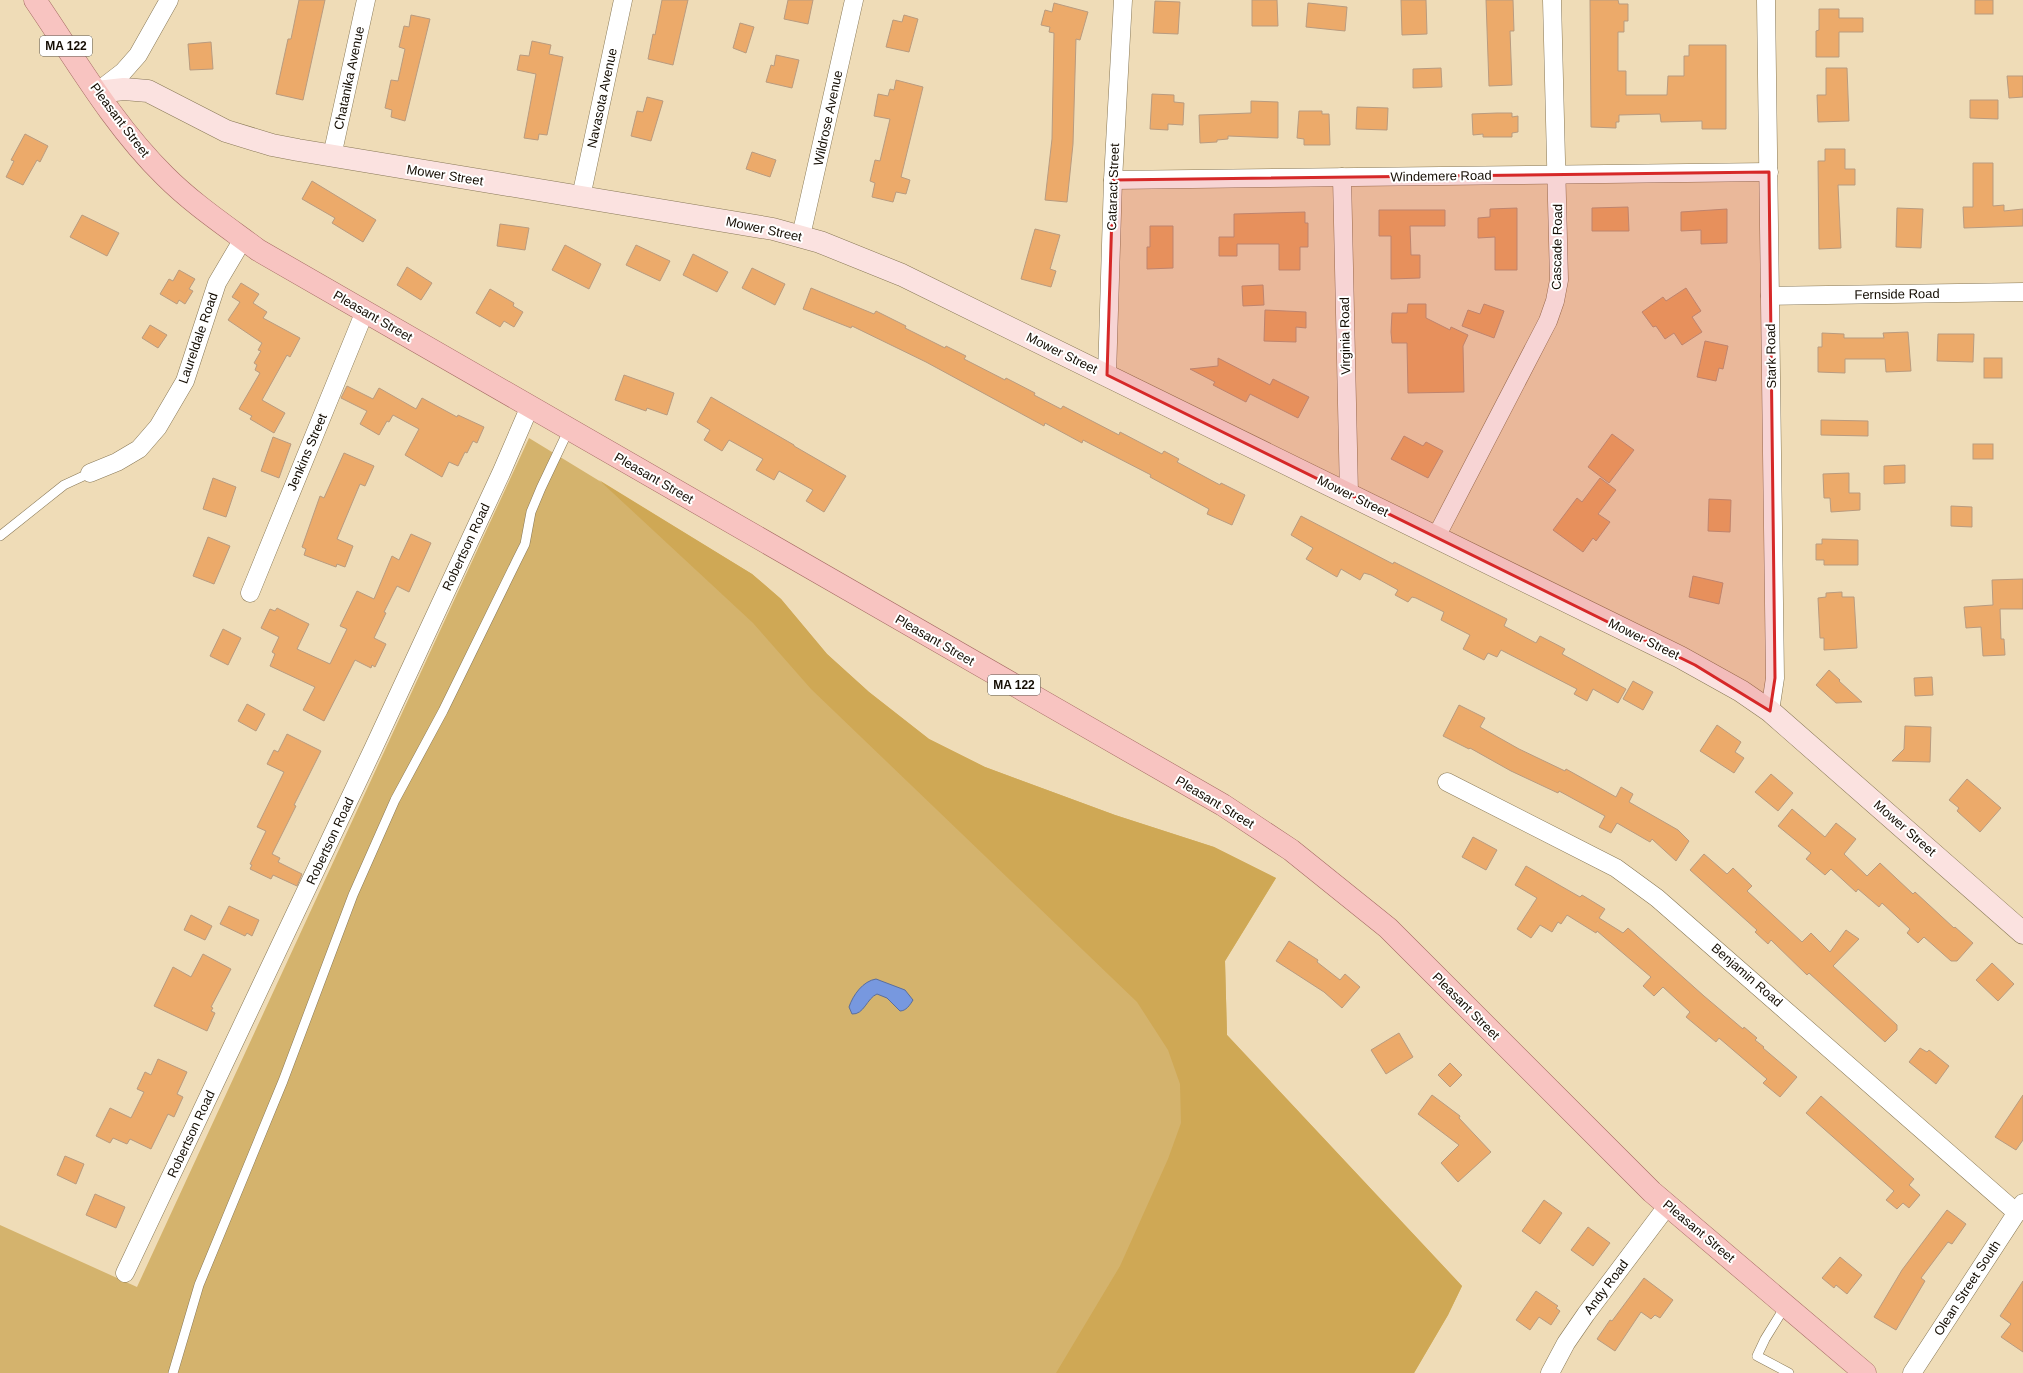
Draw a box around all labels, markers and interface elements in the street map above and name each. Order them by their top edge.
street label: Chatanika Avenue [331,25,367,131]
road number: MA 122 [40,36,92,56]
street label: Navasota Avenue [584,47,620,149]
street label: Wildrose Avenue [811,69,845,167]
street label: Pleasant Street [87,80,153,160]
street label: Cataract Street [1104,143,1122,231]
street label: Mower Street [406,162,485,189]
street label: Windemere Road [1390,168,1492,184]
street label: Cascade Road [1549,204,1565,290]
street label: Mower Street [725,214,804,244]
street label: Fernside Road [1854,286,1940,302]
street label: Pleasant Street [331,287,416,345]
street label: Laureldale Road [175,290,221,386]
street label: Virginia Road [1337,297,1353,375]
street label: Stark Road [1763,323,1779,389]
street label: Mower Street [1024,329,1100,377]
street label: Jenkins Street [284,411,330,493]
street label: Pleasant Street [612,449,697,507]
street label: Mower Street [1315,472,1391,520]
street label: Robertson Road [439,501,493,593]
street label: Pleasant Street [893,611,978,669]
street label: Mower Street [1606,615,1682,663]
road number: MA 122 [988,675,1040,695]
street label: Pleasant Street [1173,773,1257,832]
street label: Robertson Road [303,795,357,887]
street label: Mower Street [1871,797,1939,859]
street label: Benjamin Road [1709,940,1785,1010]
street label: Pleasant Street [1429,969,1503,1043]
street label: Robertson Road [164,1088,218,1180]
street label: Pleasant Street [1660,1197,1738,1266]
street label: Olean Street South [1931,1238,2003,1338]
street label: Andy Road [1581,1257,1631,1317]

